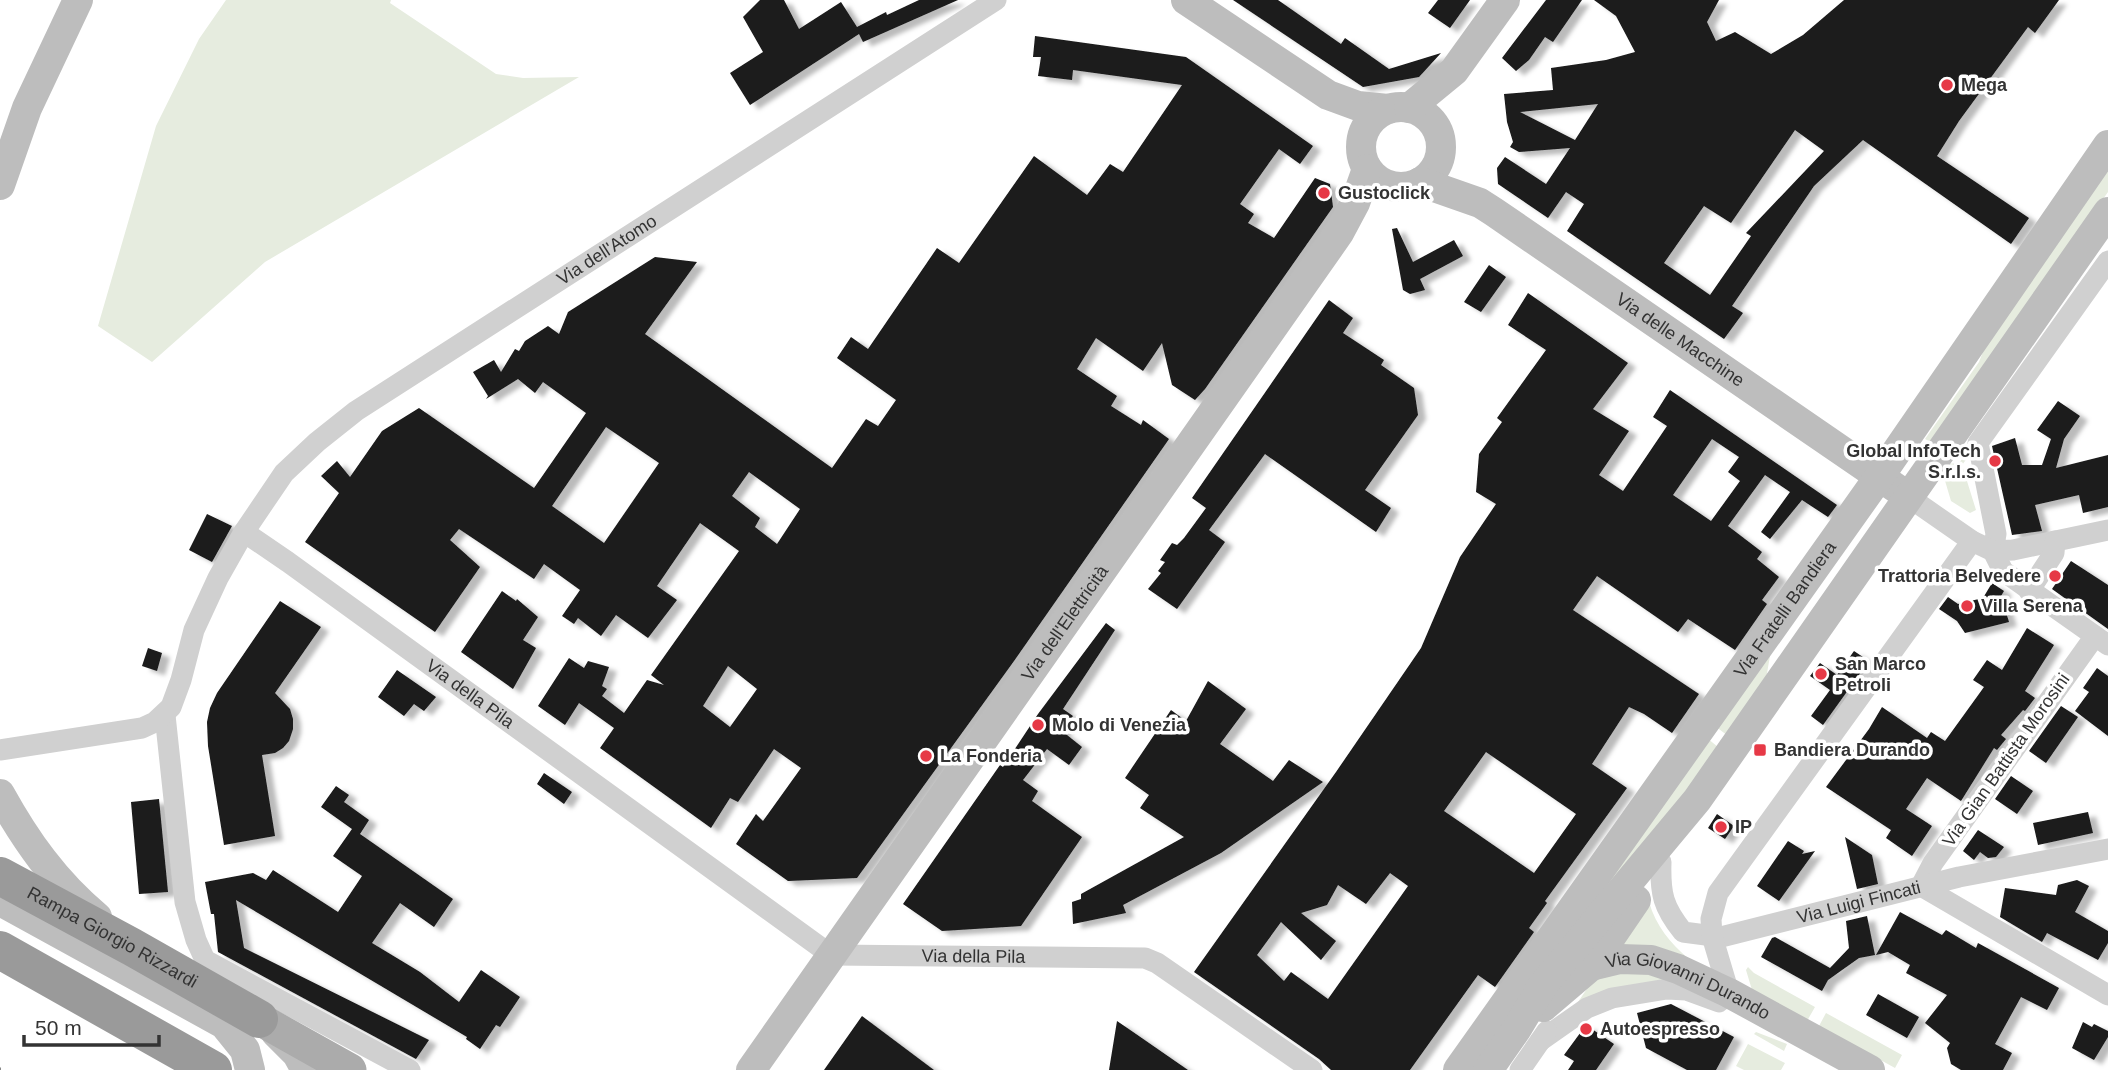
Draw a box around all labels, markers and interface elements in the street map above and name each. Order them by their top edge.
place label: Mega [1961,75,2008,95]
marker: Mega [1939,77,1955,93]
place label: Gustoclick [1338,183,1431,203]
marker: Gustoclick [1316,185,1332,201]
street label: Via dell'Atomo [553,211,660,289]
street label: Via delle Macchine [1612,289,1748,391]
place label: Global InfoTech S.r.l.s. [1846,441,1981,482]
marker: Global InfoTech S.r.l.s. [1987,453,2003,469]
street label: Via Fratelli Bandiera [1730,537,1841,681]
street label: Via dell'Elettricità [1018,561,1113,685]
place label: Trattoria Belvedere [1878,566,2041,586]
marker: Trattoria Belvedere [2047,568,2063,584]
place label: Villa Serena [1981,596,2084,616]
marker: Villa Serena [1959,598,1975,614]
place label: San Marco Petroli [1835,654,1926,695]
street label: Via della Pila [422,655,519,733]
marker: San Marco Petroli [1813,666,1829,682]
street label: Via Gian Battista Morosini [1939,670,2073,850]
place label: Molo di Venezia [1052,715,1187,735]
marker: Molo di Venezia [1030,717,1046,733]
place label: Bandiera Durando [1774,740,1930,760]
marker: Bandiera Durando [1752,742,1768,758]
place label: La Fonderia [940,746,1043,766]
marker: La Fonderia [918,748,934,764]
place label: IP [1735,817,1752,837]
marker: IP [1713,819,1729,835]
street label: Via Luigi Fincati [1795,877,1923,927]
street label: Rampa Giorgio Rizzardi [24,883,201,992]
street label: Via della Pila [921,946,1026,967]
street label: Via Giovanni Durando [1603,949,1774,1023]
scale bar [24,1004,159,1048]
text: 50 m [35,1016,82,1039]
place label: Autoespresso [1600,1019,1720,1039]
marker: Autoespresso [1578,1021,1594,1037]

